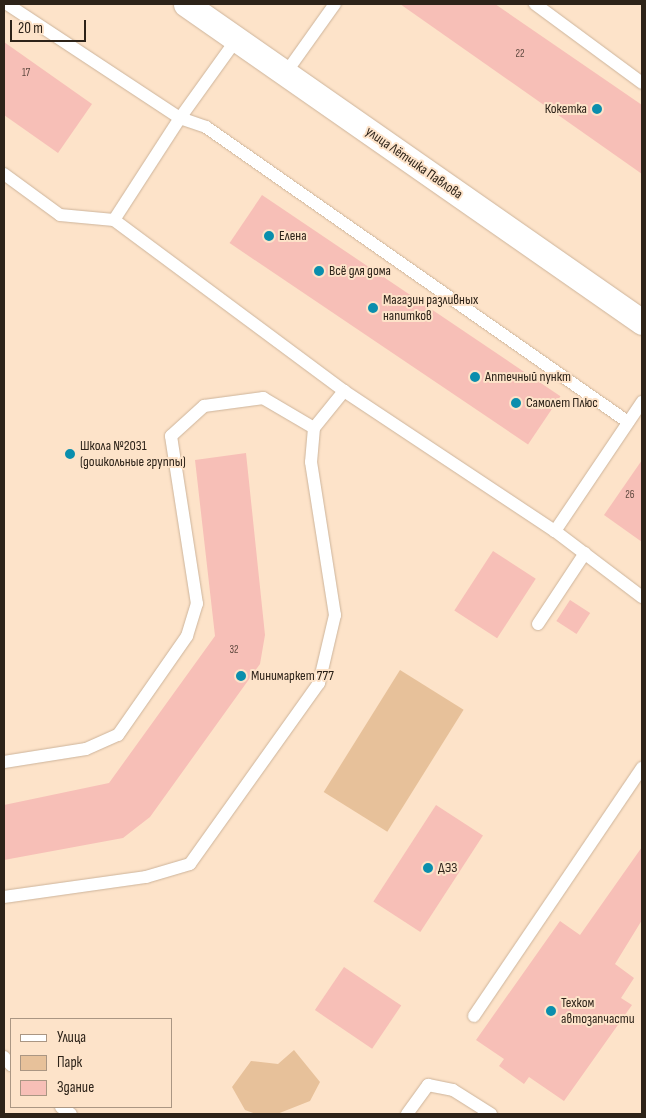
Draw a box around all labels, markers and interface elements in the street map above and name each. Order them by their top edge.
scale bar [12,10,89,42]
text: 20 m [18,19,43,38]
house number: 22 [515,47,525,61]
house number: 17 [22,66,30,80]
place label: Кокетка [545,101,587,117]
marker: Кокетка [591,103,603,115]
street label: улица Лётчика Павлова [362,123,466,203]
place label: Елена [279,228,307,244]
marker: Елена [263,230,275,242]
place label: Всё для дома [329,263,391,279]
marker: Всё для дома [313,265,325,277]
place label: Магазин разливных напитков [383,292,478,324]
marker: Магазин разливных напитков [367,302,379,314]
place label: Аптечный пункт [485,369,571,385]
marker: Аптечный пункт [469,371,481,383]
place label: Самолет Плюс [526,395,598,411]
marker: Самолет Плюс [510,397,522,409]
place label: Школа №2031 (дошкольные группы) [80,438,186,471]
marker: Школа №2031 (дошкольные группы) [64,448,76,460]
house number: 26 [625,488,635,502]
house number: 32 [229,643,239,657]
place label: Минимаркет 777 [251,668,334,684]
marker: Минимаркет 777 [235,670,247,682]
place label: ДЭЗ [438,860,457,876]
marker: ДЭЗ [422,862,434,874]
place label: Техком автозапчасти [561,995,635,1028]
marker: Техком автозапчасти [545,1005,557,1017]
legend [10,1018,172,1108]
text: Улица [57,1028,86,1047]
text: Парк [57,1053,82,1072]
text: Здание [57,1078,94,1097]

